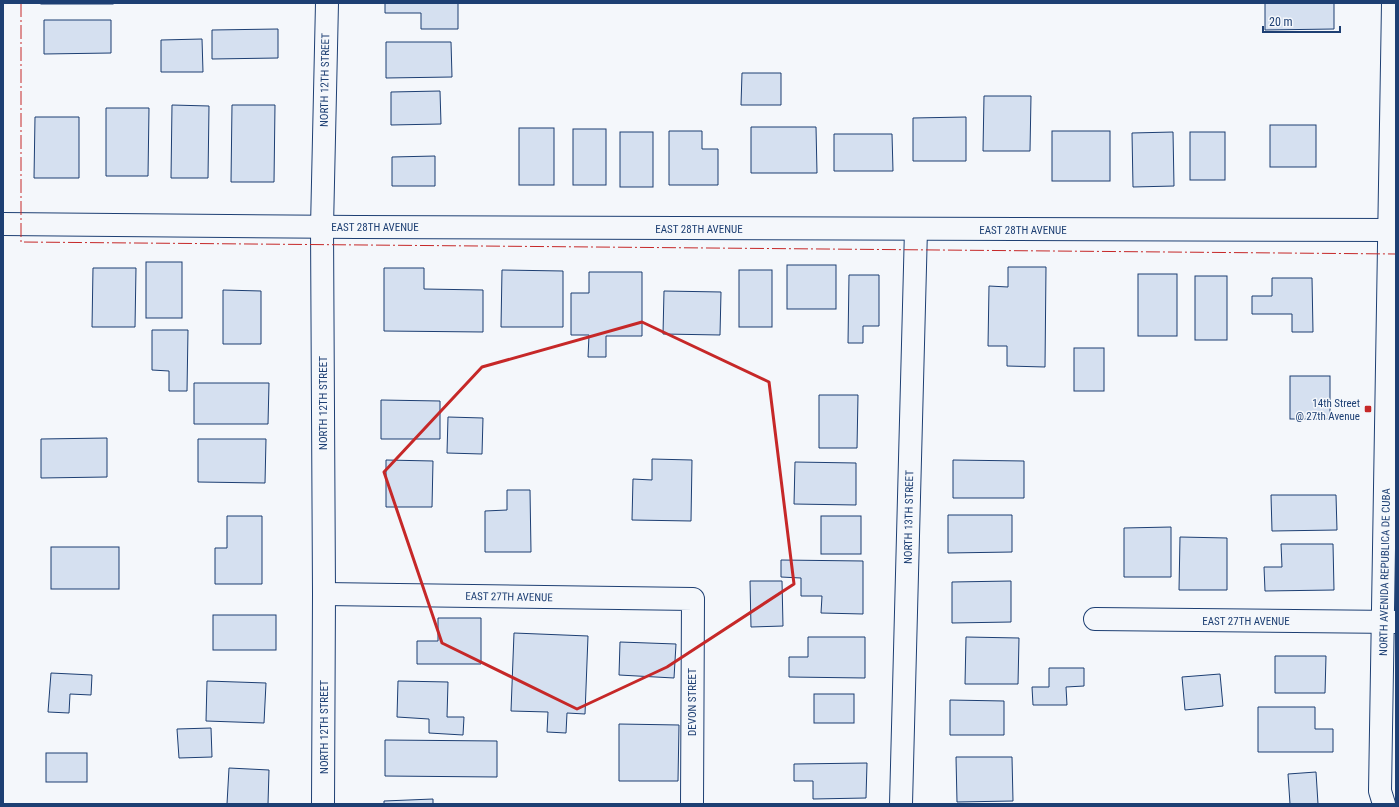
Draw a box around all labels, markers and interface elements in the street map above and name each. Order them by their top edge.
scale bar [1263,8,1340,34]
text: 20 m [1269,15,1293,29]
street label: NORTH 12TH STREET [318,33,332,127]
street label: EAST 28TH AVENUE [331,221,419,234]
street label: EAST 28TH AVENUE [655,223,743,236]
street label: EAST 28TH AVENUE [979,224,1067,237]
street label: NORTH 12TH STREET [317,356,330,450]
place label: 14th Street @ 27th Avenue [1295,397,1360,423]
marker: 14th Street @ 27th Avenue [1363,404,1373,414]
street label: NORTH 13TH STREET [902,470,916,564]
street label: NORTH AVENIDA REPUBLICA DE CUBA [1377,487,1393,656]
street label: EAST 27TH AVENUE [465,590,553,604]
street label: EAST 27TH AVENUE [1202,615,1290,628]
street label: DEVON STREET [686,668,699,736]
street label: NORTH 12TH STREET [318,680,331,774]

